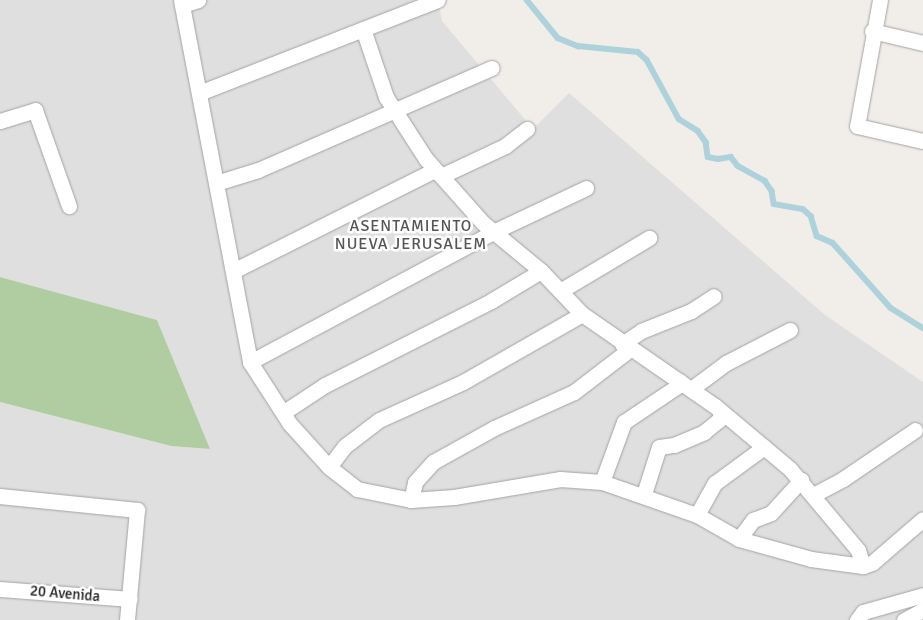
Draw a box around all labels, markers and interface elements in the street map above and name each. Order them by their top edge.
district label: ASENTAMIENTO NUEVA JERUSALEM [333,216,489,254]
street label: 20 Avenida [29,582,101,606]

